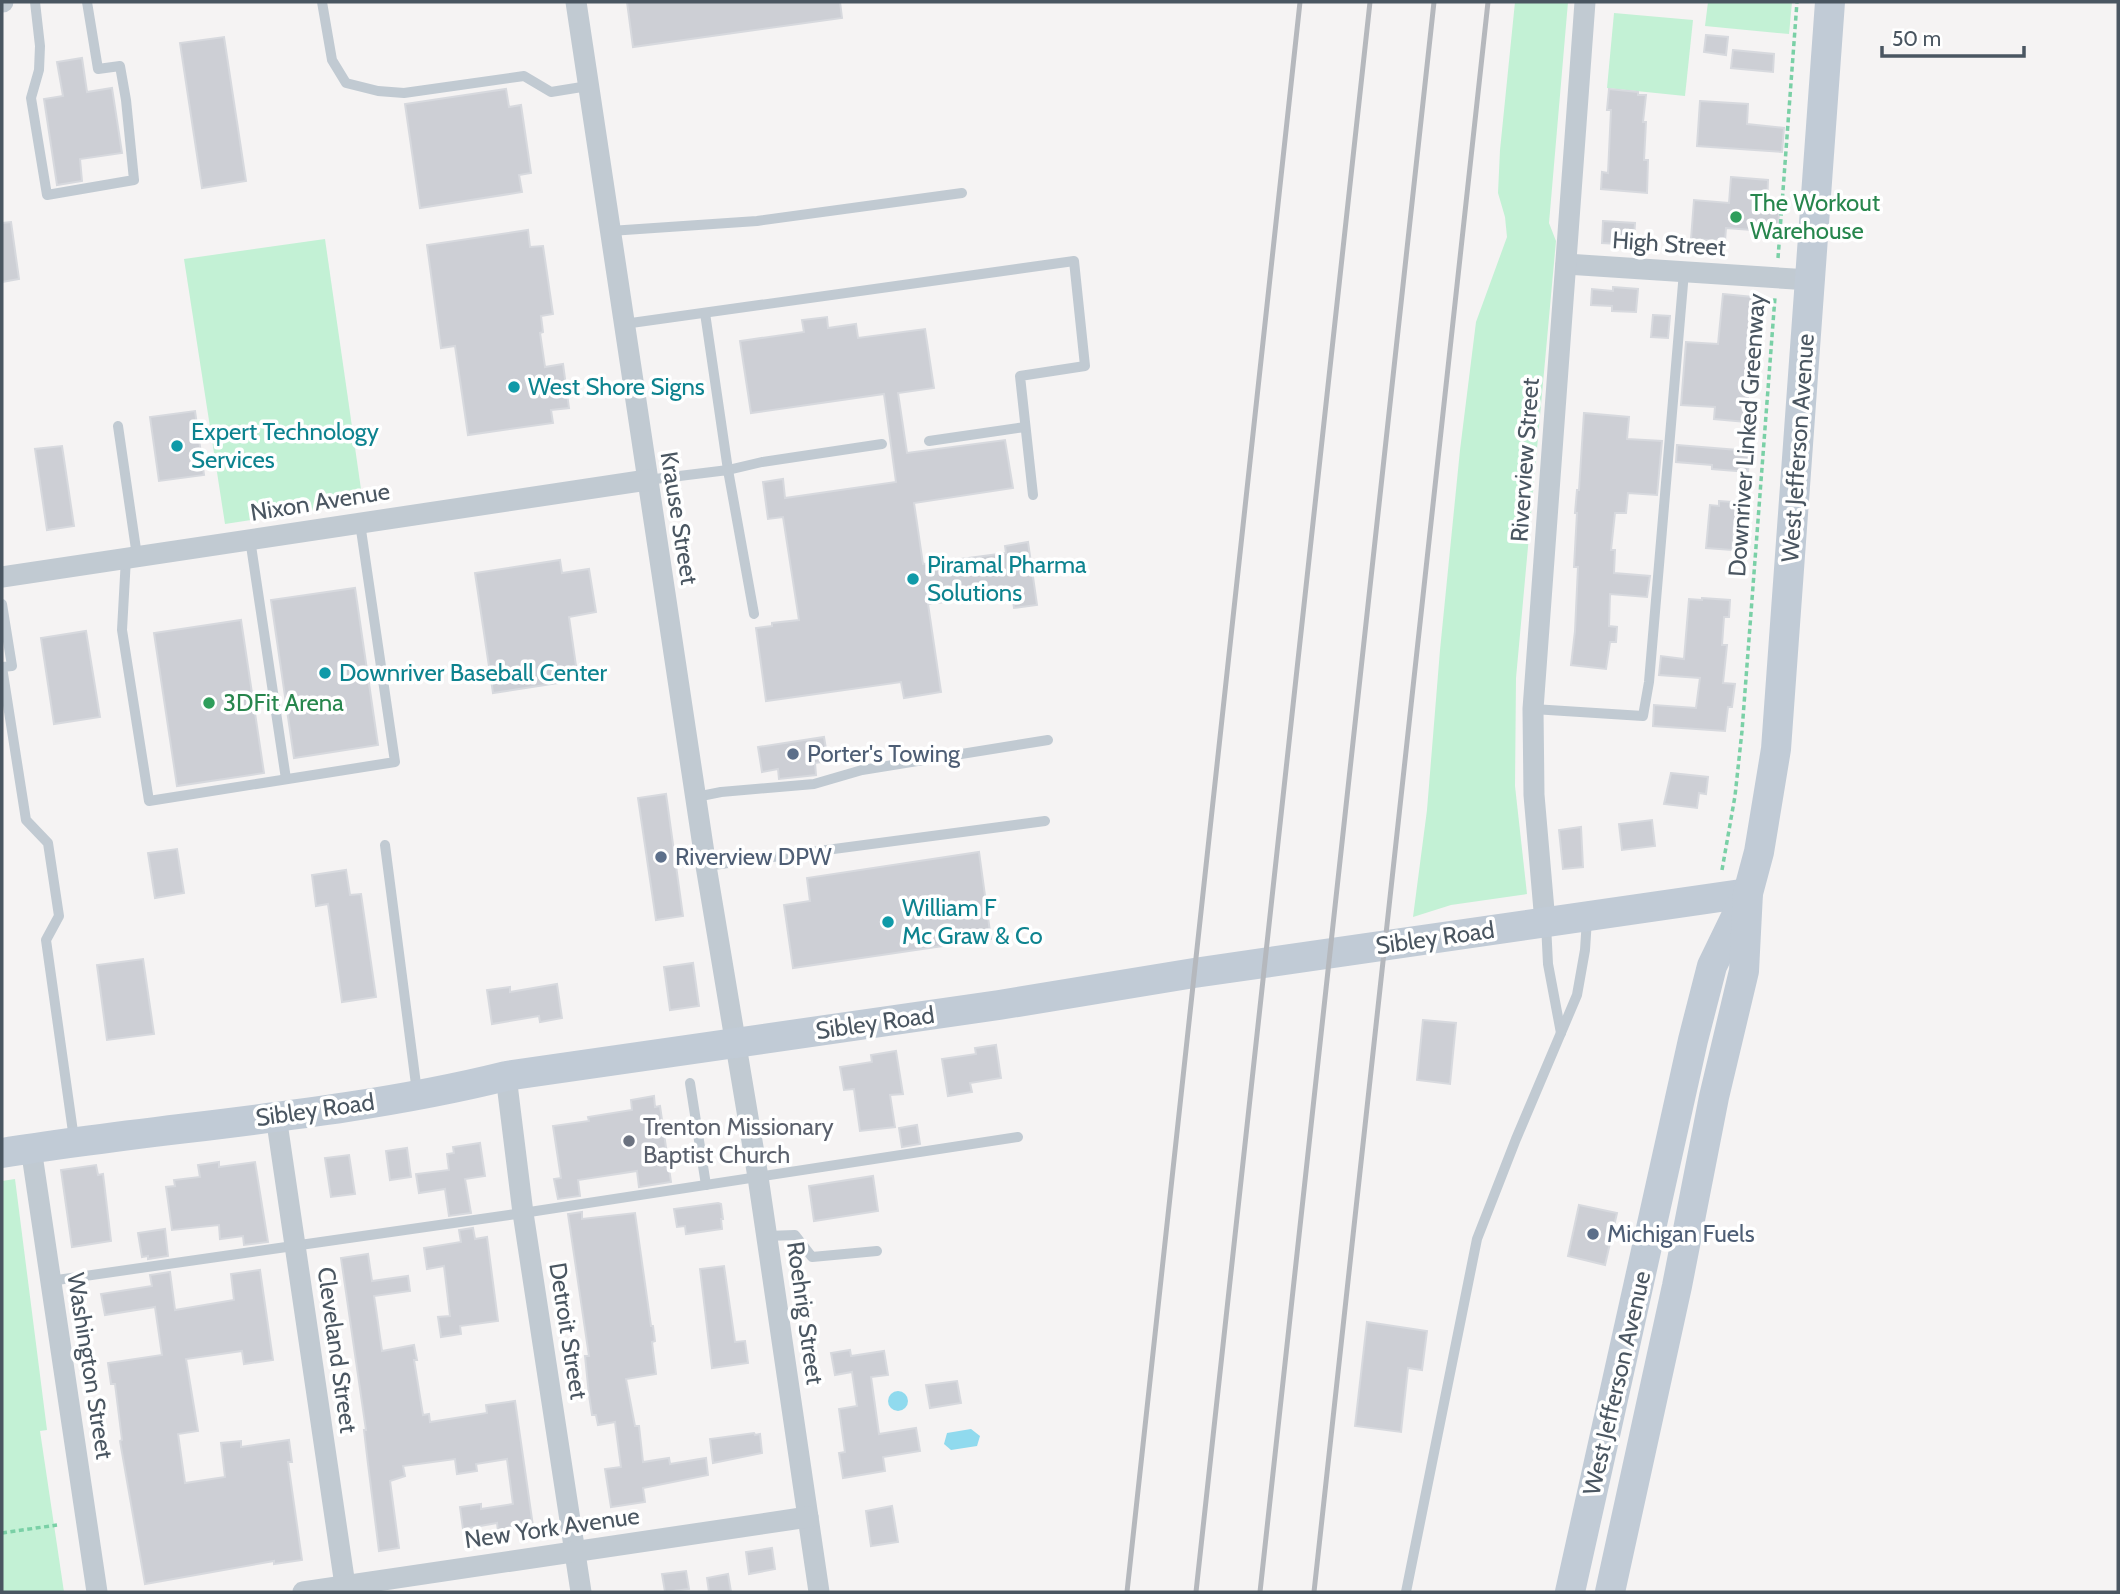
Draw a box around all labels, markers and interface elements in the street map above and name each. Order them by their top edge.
scale bar [1882,14,2024,58]
text: 50 m [1892,26,1941,51]
place label: The Workout Warehouse [1750,188,1880,245]
marker: The Workout Warehouse [1728,209,1744,225]
street label: High Street [1611,225,1727,262]
street label: Downriver Linked Greenway [1722,292,1771,578]
street label: West Jefferson Avenue [1775,333,1820,563]
place label: West Shore Signs [528,372,705,401]
street label: Riverview Street [1504,377,1545,543]
marker: West Shore Signs [506,379,522,395]
place label: Expert Technology Services [191,417,379,474]
marker: Expert Technology Services [169,438,185,454]
street label: Krause Street [655,449,704,587]
street label: Nixon Avenue [248,476,392,527]
place label: Piramal Pharma Solutions [927,550,1087,607]
marker: Piramal Pharma Solutions [905,571,921,587]
place label: Downriver Baseball Center [339,658,608,687]
marker: Downriver Baseball Center [317,665,333,681]
place label: 3DFit Arena [223,688,344,717]
marker: 3DFit Arena [201,695,217,711]
place label: Porter's Towing [807,739,961,768]
marker: Porter's Towing [785,746,801,762]
place label: Riverview DPW [675,842,832,871]
marker: Riverview DPW [653,849,669,865]
place label: William F Mc Graw & Co [902,893,1043,950]
marker: William F Mc Graw & Co [880,914,896,930]
street label: Sibley Road [1374,915,1496,960]
street label: Sibley Road [814,1000,936,1045]
street label: Sibley Road [254,1087,376,1132]
place label: Trenton Missionary Baptist Church [643,1112,834,1169]
marker: Trenton Missionary Baptist Church [621,1133,637,1149]
place label: Michigan Fuels [1607,1219,1755,1248]
marker: Michigan Fuels [1585,1226,1601,1242]
street label: Roehrig Street [781,1240,830,1386]
street label: Detroit Street [543,1260,594,1402]
street label: Cleveland Street [311,1265,364,1435]
street label: West Jefferson Avenue [1577,1268,1656,1498]
street label: Washington Street [61,1271,120,1461]
street label: New York Avenue [463,1501,641,1554]

